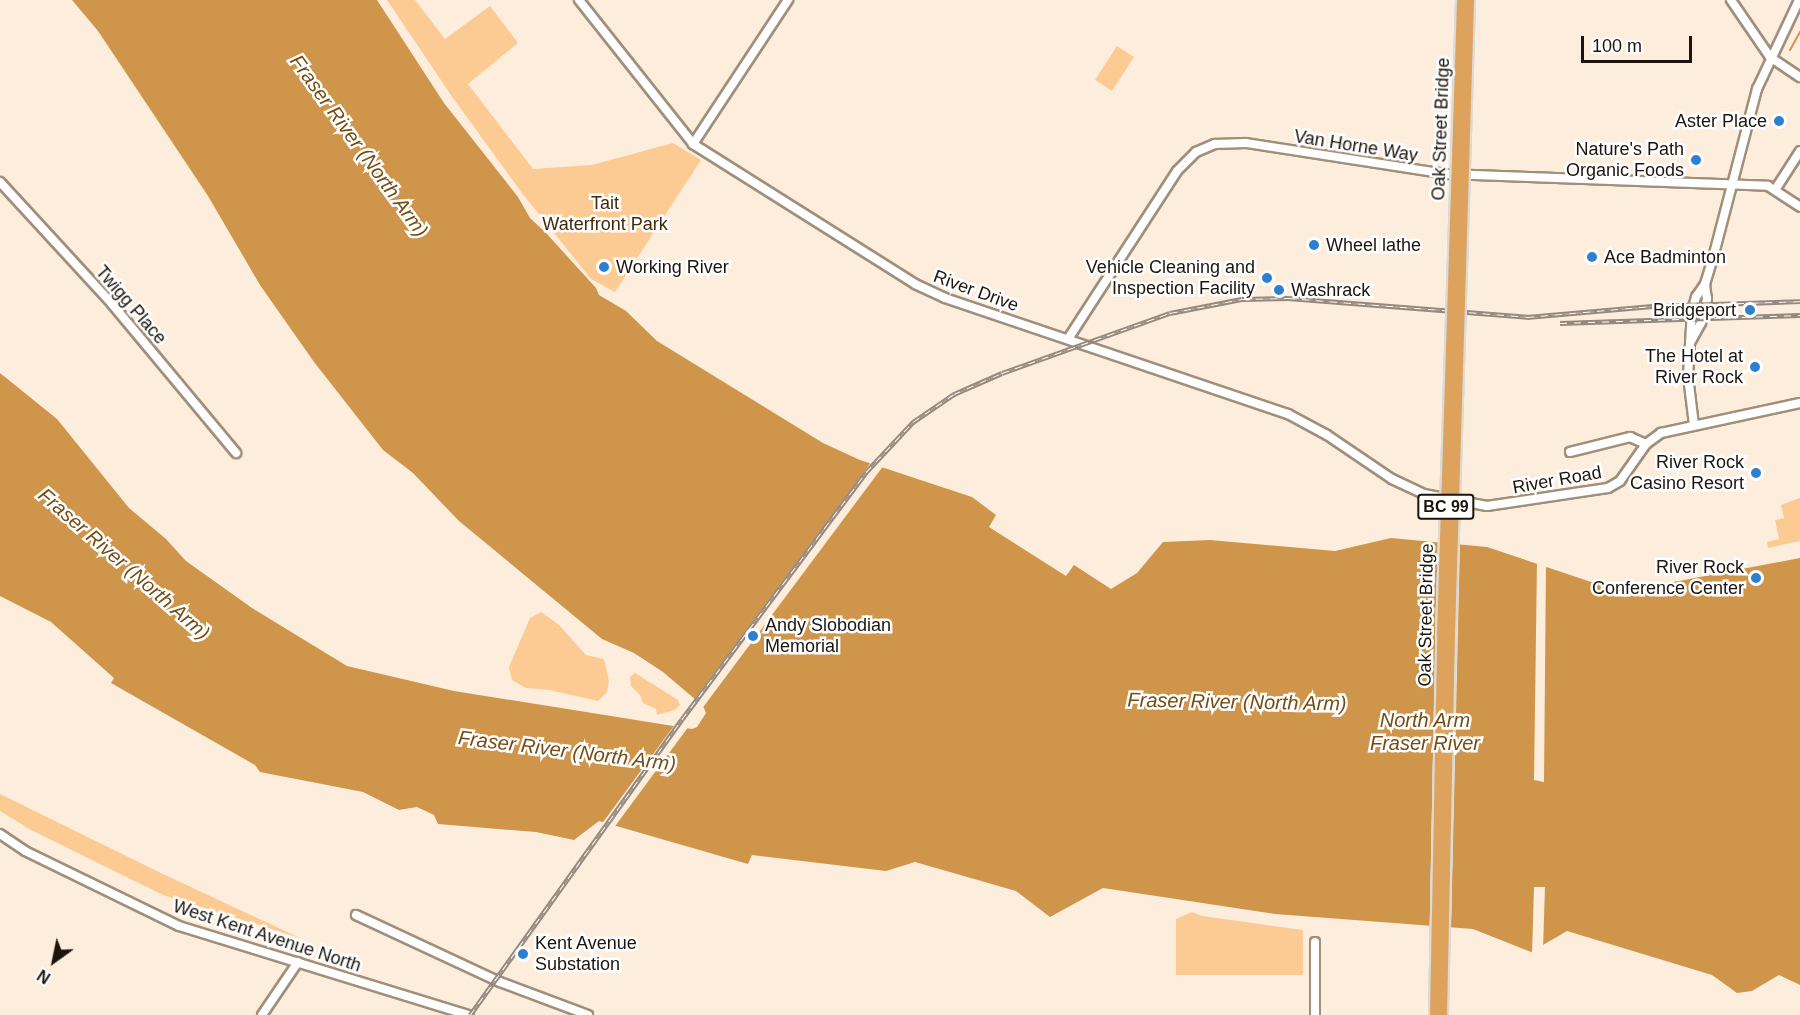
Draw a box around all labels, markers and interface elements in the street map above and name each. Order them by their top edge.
scale bar [1584,24,1695,62]
text: 100 m [1592,36,1642,56]
water label: Fraser River (North Arm) [285,50,433,242]
street label: Oak Street Bridge [1428,57,1454,201]
place label: Aster Place [1675,110,1767,132]
marker: Aster Place [1772,114,1786,128]
street label: Van Horne Way [1293,126,1419,166]
place label: Nature's Path Organic Foods [1566,139,1684,182]
marker: Nature's Path Organic Foods [1689,153,1703,167]
park label: Tait Waterfront Park [542,193,668,236]
place label: Wheel lathe [1326,234,1421,256]
marker: Wheel lathe [1307,238,1321,252]
place label: Ace Badminton [1604,246,1726,268]
marker: Ace Badminton [1585,250,1599,264]
place label: Working River [616,256,729,278]
place label: Vehicle Cleaning and Inspection Facility [1086,257,1255,300]
marker: Working River [597,260,611,274]
street label: Twigg Place [91,261,171,349]
street label: River Drive [930,266,1022,316]
marker: Vehicle Cleaning and Inspection Facility [1260,271,1274,285]
place label: Washrack [1291,279,1370,301]
marker: Washrack [1272,283,1286,297]
place label: Bridgeport [1653,299,1736,321]
marker: Bridgeport [1741,301,1759,319]
place label: The Hotel at River Rock [1645,346,1743,388]
marker: The Hotel at River Rock [1748,360,1762,374]
place label: River Rock Casino Resort [1630,452,1744,494]
street label: River Road [1511,462,1603,498]
marker: River Rock Casino Resort [1749,466,1763,480]
water label: Fraser River (North Arm) [33,483,215,645]
road number: BC 99 [1416,494,1476,520]
street label: Oak Street Bridge [1414,543,1438,687]
place label: River Rock Conference Center [1592,557,1744,600]
marker: River Rock Conference Center [1749,571,1763,585]
place label: Andy Slobodian Memorial [765,615,891,658]
marker: Andy Slobodian Memorial [746,629,760,643]
water label: Fraser River (North Arm) [1127,688,1347,716]
water label: North Arm Fraser River [1370,709,1480,756]
water label: Fraser River (North Arm) [456,726,678,776]
street label: West Kent Avenue North [170,895,364,977]
north arrow [24,931,84,991]
place label: Kent Avenue Substation [535,933,638,976]
marker: Kent Avenue Substation [516,947,530,961]
text: N [34,966,53,987]

